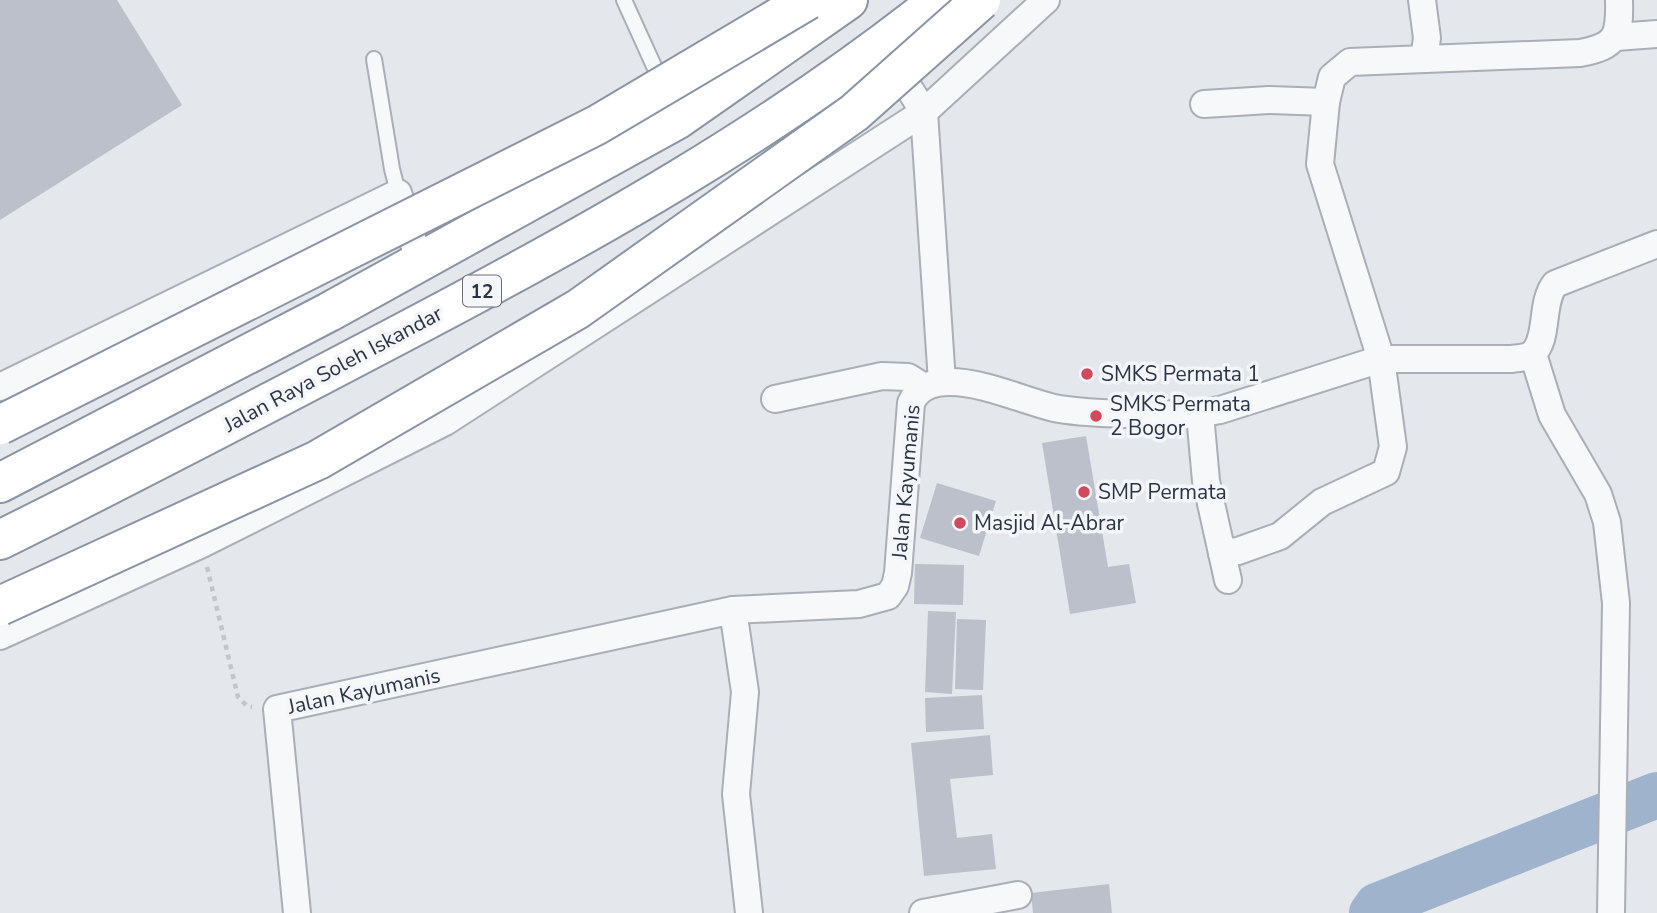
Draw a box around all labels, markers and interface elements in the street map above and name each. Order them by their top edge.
road number: 12 [463,276,501,306]
street label: Jalan Raya Soleh Iskandar [218,299,448,439]
place label: SMKS Permata 1 [1101,360,1260,388]
marker: SMKS Permata 1 [1079,366,1095,382]
place label: SMKS Permata 2 Bogor [1110,390,1251,442]
street label: Jalan Kayumanis [885,403,927,562]
marker: SMKS Permata 2 Bogor [1088,408,1104,424]
place label: SMP Permata [1098,478,1227,506]
marker: SMP Permata [1076,484,1092,500]
place label: Masjid Al-Abrar [974,509,1125,537]
marker: Masjid Al-Abrar [952,515,968,531]
street label: Jalan Kayumanis [284,661,443,721]

